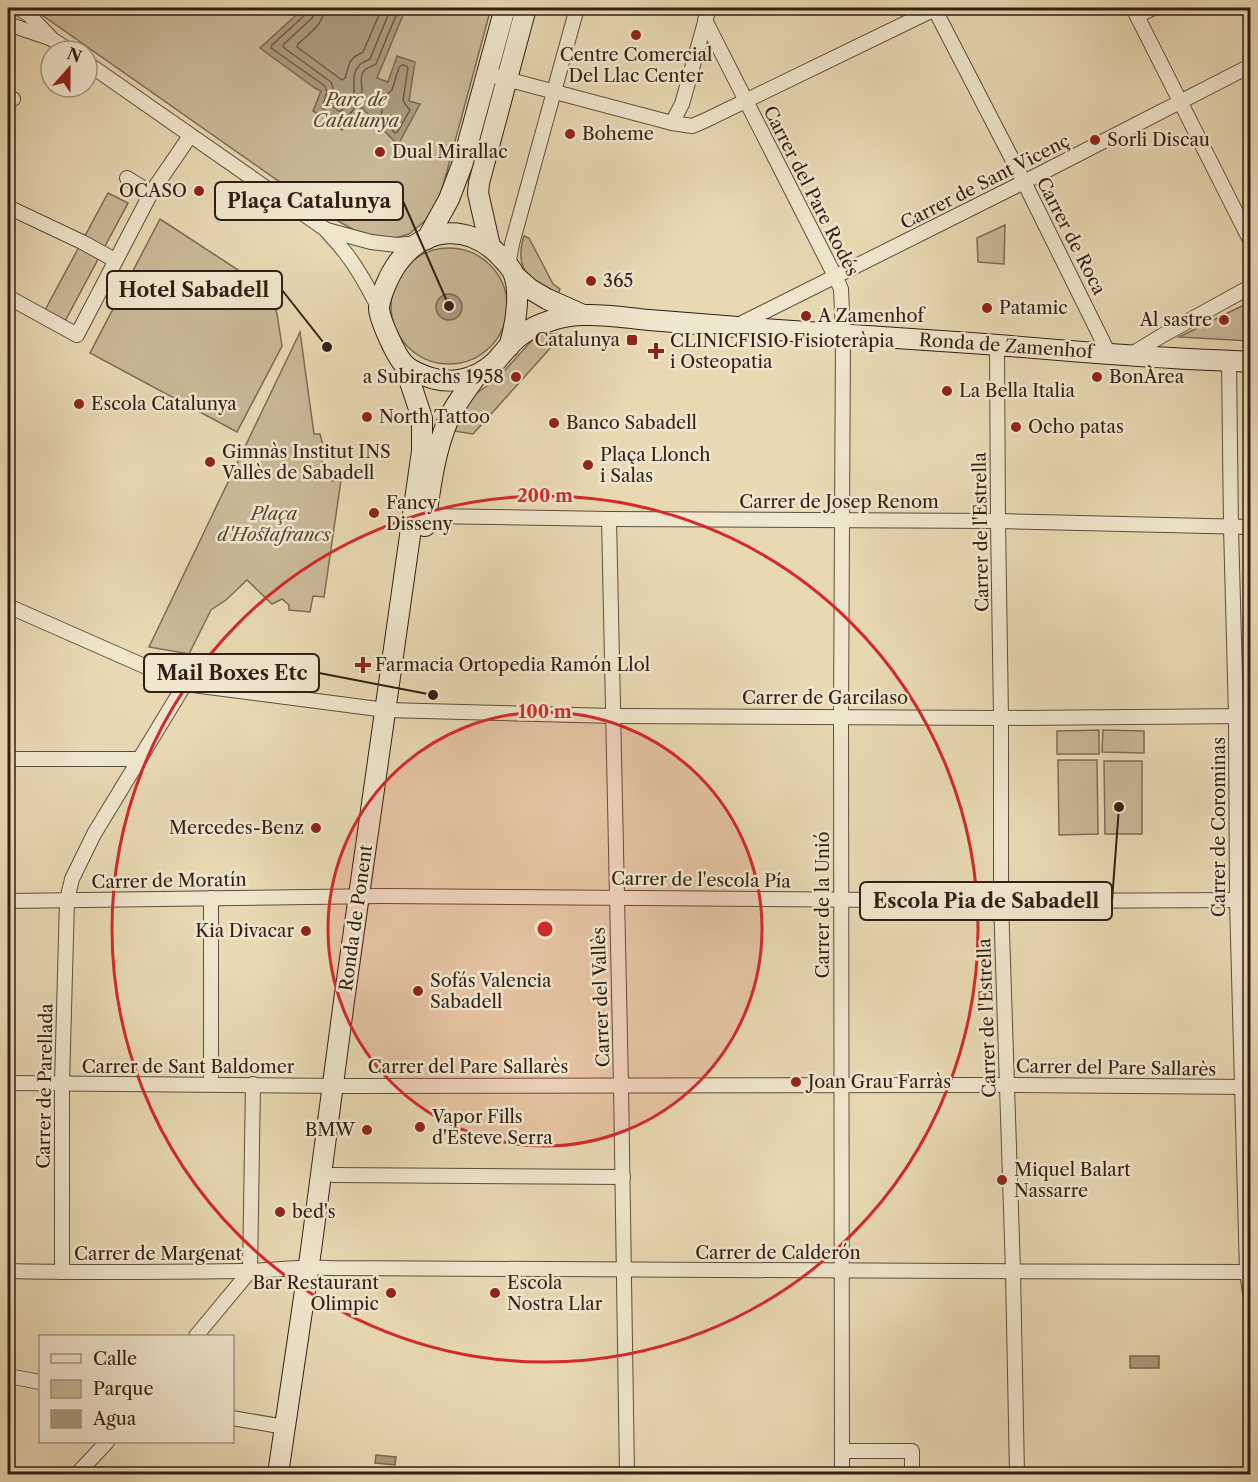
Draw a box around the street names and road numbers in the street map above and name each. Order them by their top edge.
street label: Carrer del Pare Rodés [759,102,863,280]
street label: Carrer de Sant Vicenç [897,130,1073,234]
street label: Carrer de Roca [1032,173,1110,299]
street label: Ronda de Zamenhof [918,329,1096,363]
street label: Carrer de l'Estrella [969,452,993,612]
street label: Carrer de Josep Renom [739,491,939,513]
street label: Carrer de Garcilaso [742,687,908,709]
street label: Carrer de Corominas [1208,737,1230,917]
street label: Carrer de la Unió [812,832,834,978]
street label: Ronda de Ponent [335,843,377,993]
street label: Carrer de l'escola Pía [611,867,792,893]
street label: Carrer de Moratín [91,869,247,893]
street label: Carrer del Vallès [588,926,614,1068]
street label: Carrer de l'Estrella [973,937,1001,1098]
street label: Carrer de Parellada [33,1003,57,1169]
street label: Carrer del Pare Sallarès [1016,1055,1216,1081]
street label: Carrer de Sant Baldomer [82,1056,295,1078]
street label: Carrer del Pare Sallarès [368,1056,568,1078]
street label: Carrer de Calderón [695,1242,861,1264]
street label: Carrer de Margenat [74,1243,243,1265]

